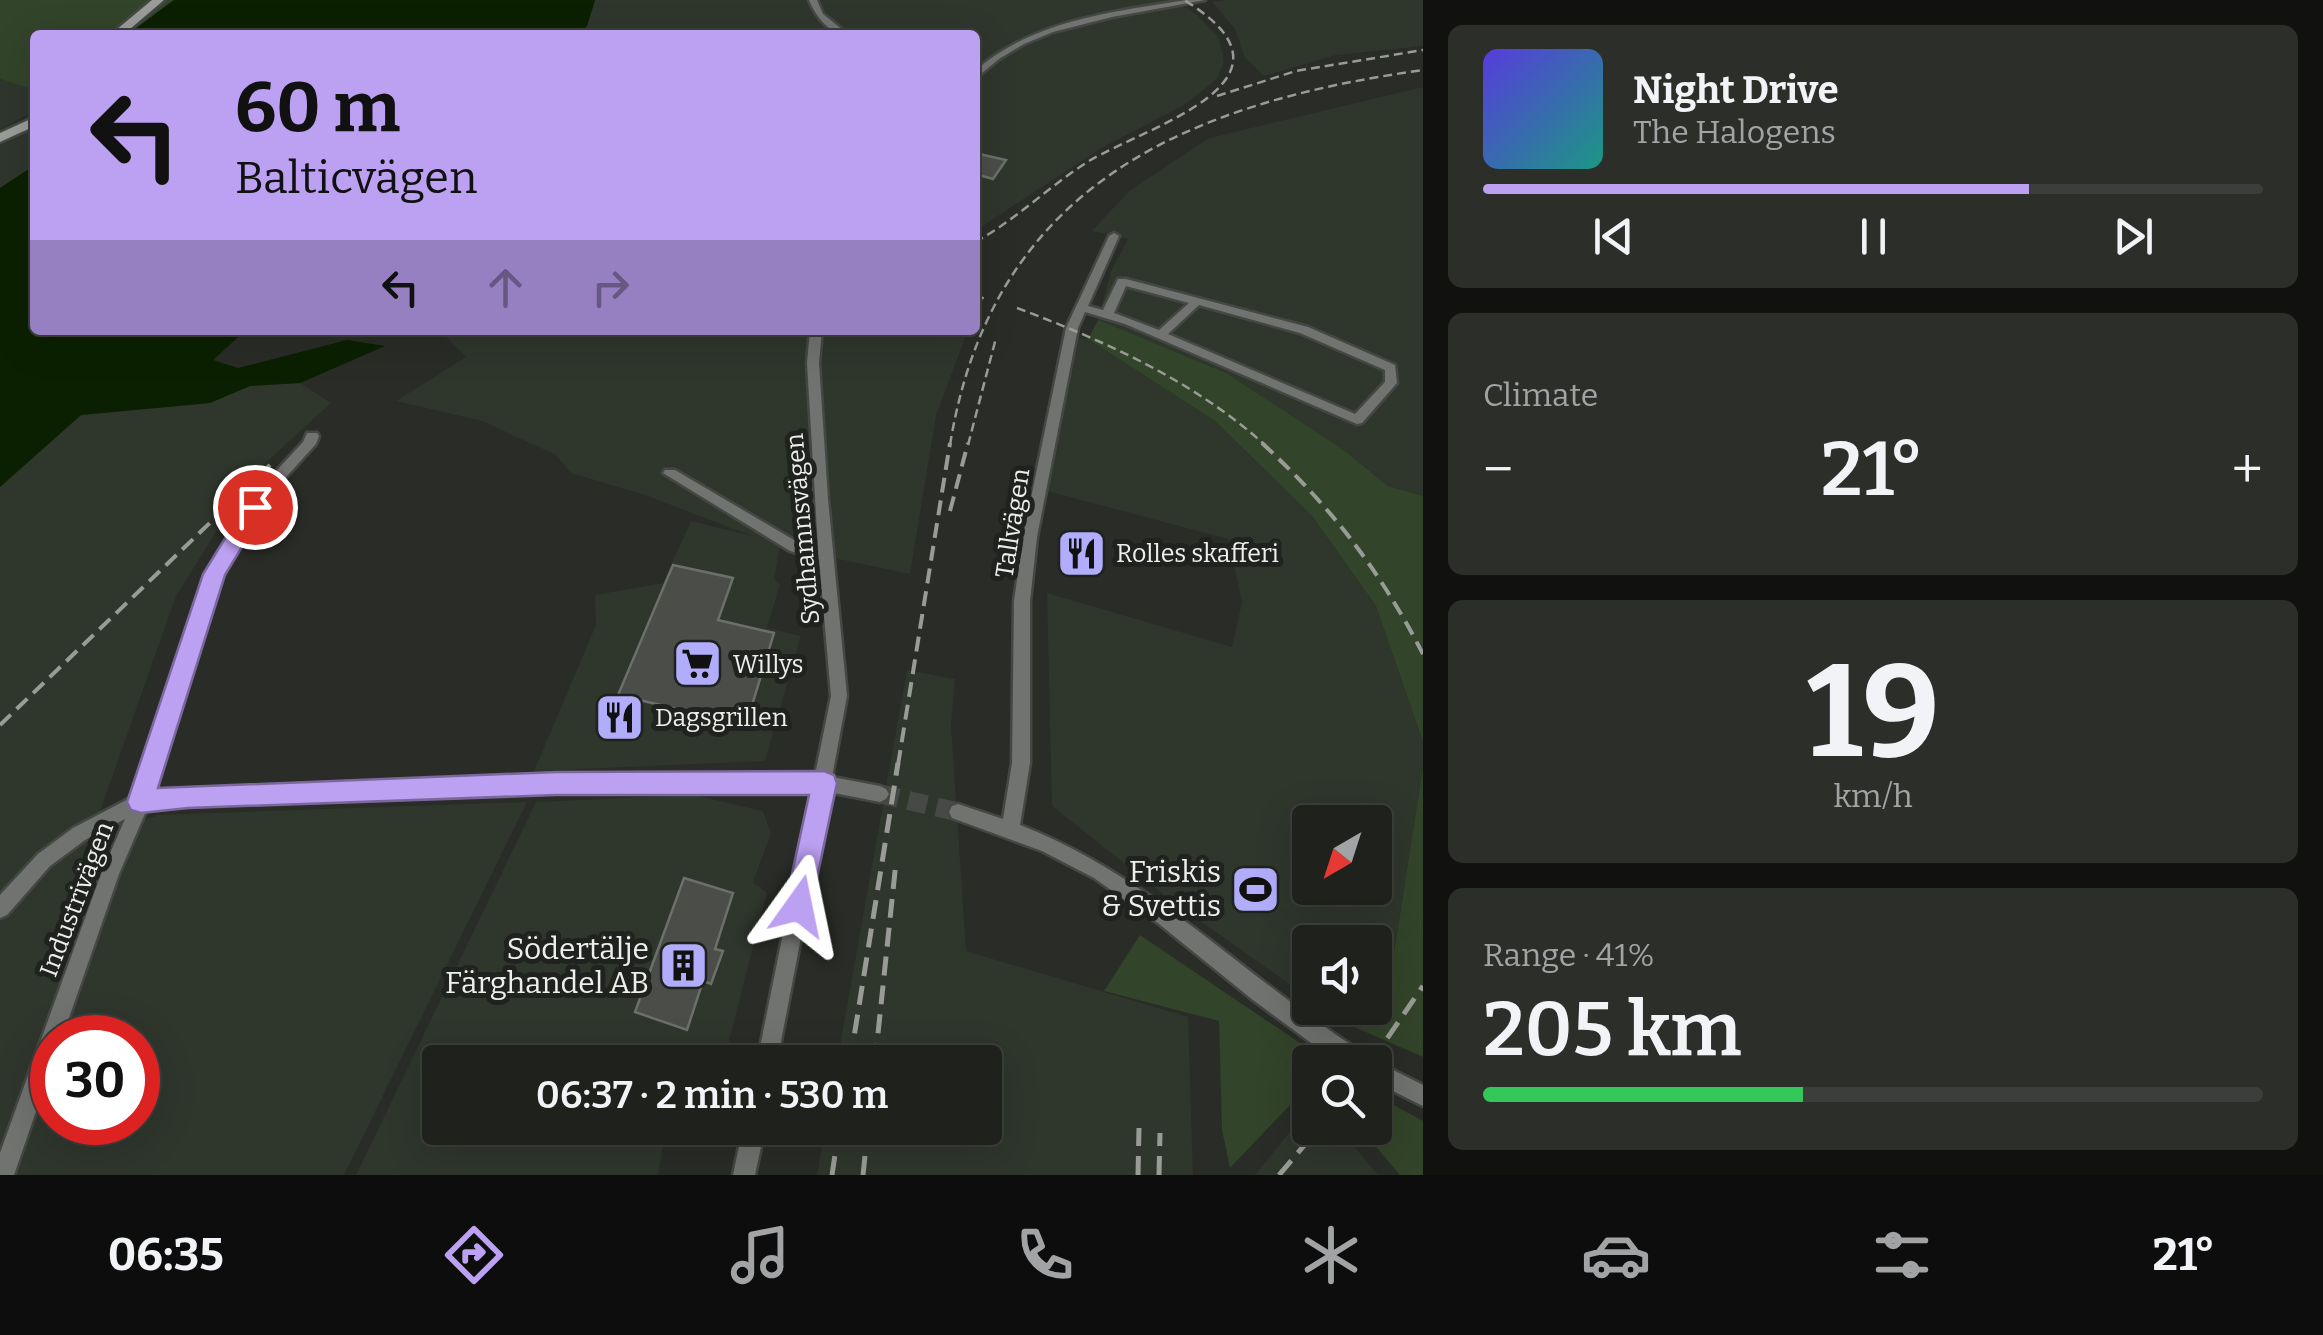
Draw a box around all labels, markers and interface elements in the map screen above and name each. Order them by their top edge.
text: 60 m [235,66,400,150]
text: Night Drive [1633,67,1839,113]
icon: left [70,70,200,200]
text: The Halogens [1633,113,1836,151]
text: Balticvägen [235,151,477,205]
icon: previous [1586,209,1641,264]
icon: pause [1846,209,1901,264]
icon: next [2106,209,2161,264]
icon: left [373,260,428,315]
icon: ahead [478,260,533,315]
icon: right [583,260,638,315]
text: Climate [1483,376,1598,414]
text: 21° [1821,425,1924,515]
street label: Sydhamnsvägen [780,432,826,626]
text: − [1483,437,1513,503]
text: + [2232,437,2263,503]
pin [213,465,298,550]
street label: Tallvägen [990,466,1036,580]
icon: arrive [228,480,283,535]
restaurant icon: Rolles skafferi [1055,527,1107,579]
place label: Rolles skafferi [1116,539,1279,569]
text: 19 [1807,634,1940,790]
supermarket icon: Willys [672,638,724,690]
place label: Willys [733,650,804,680]
restaurant icon: Dagsgrillen [594,691,646,743]
place label: Dagsgrillen [655,703,788,733]
text: km/h [1833,777,1913,815]
north arrow [1292,805,1392,905]
map controls [1292,805,1392,1145]
street label: Industrivägen [34,818,120,981]
position arrow [747,854,851,958]
place label: Friskis & Svettis [1101,854,1221,924]
sports icon: Friskis & Svettis [1230,863,1282,915]
button: sound [1292,925,1392,1025]
place label: Södertälje Färghandel AB [445,931,649,1001]
text: Range · 41% [1483,936,1655,974]
building icon: Södertälje Färghandel AB [658,940,710,992]
text: 205 km [1483,985,1742,1075]
speed limit sign: 30 [30,1015,160,1145]
button: search [1292,1045,1392,1145]
text: 06:37 · 2 min · 530 m [536,1072,888,1118]
icon: directions [439,1220,509,1290]
icon: music [725,1220,795,1290]
icon: phone [1010,1220,1080,1290]
icon: climate [1296,1220,1366,1290]
icon: car [1581,1220,1651,1290]
icon: filters [1867,1220,1937,1290]
text: 06:35 [108,1228,224,1282]
text: 21° [2152,1228,2215,1282]

